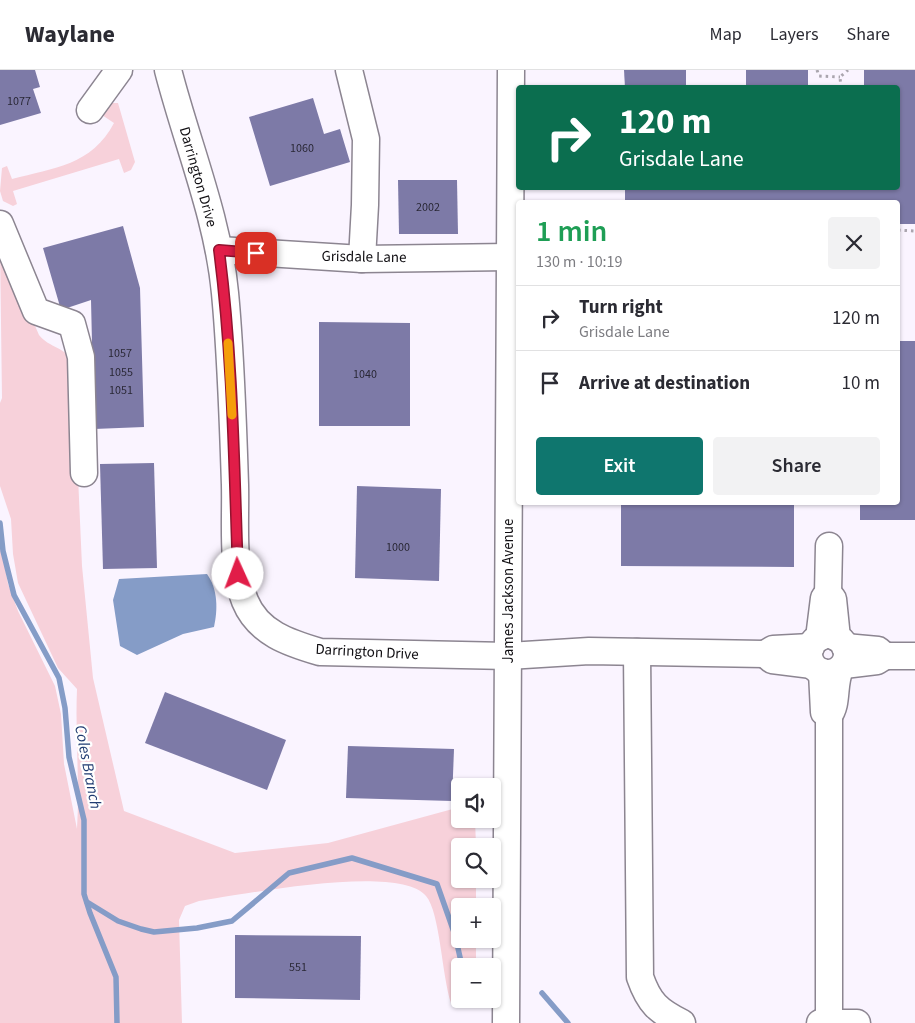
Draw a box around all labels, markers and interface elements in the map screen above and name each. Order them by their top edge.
text: Waylane [25,17,115,52]
text: Map [710,22,742,47]
text: Layers [770,22,819,47]
text: Share [847,22,890,47]
house number: 1077 [7,93,31,110]
text: 120 m [619,97,711,147]
icon: right [536,105,601,170]
street label: Darrington Drive [174,124,222,230]
house number: 1060 [290,140,314,157]
text: Grisdale Lane [619,143,744,175]
house number: 2002 [416,199,440,216]
text: 1 min [536,210,607,253]
button: close [828,217,880,269]
pin [235,232,277,274]
icon: arrive [242,239,270,267]
street label: Grisdale Lane [321,246,407,268]
text: 130 m · 10:19 [536,251,623,273]
text: Turn right [579,294,663,321]
icon: right [536,304,564,332]
text: 120 m [832,305,880,332]
text: Grisdale Lane [579,321,670,343]
house number: 1057 [108,345,132,362]
house number: 1055 [109,364,133,381]
house number: 1040 [353,366,377,383]
icon: arrive [536,369,564,397]
text: Arrive at destination [579,370,750,397]
text: 10 m [842,370,880,397]
house number: 1051 [109,382,133,399]
button: Exit [536,437,703,495]
button: Share [713,437,880,495]
street label: James Jackson Avenue [498,519,519,663]
house number: 1000 [386,539,410,556]
position arrow [211,547,263,599]
street label: Darrington Drive [315,639,419,665]
water label: Coles Branch [69,723,107,811]
map controls [451,778,501,1008]
button: sound [451,778,501,828]
button: search [451,838,501,888]
button: + [451,898,501,948]
button: − [451,958,501,1008]
house number: 551 [289,959,307,976]

